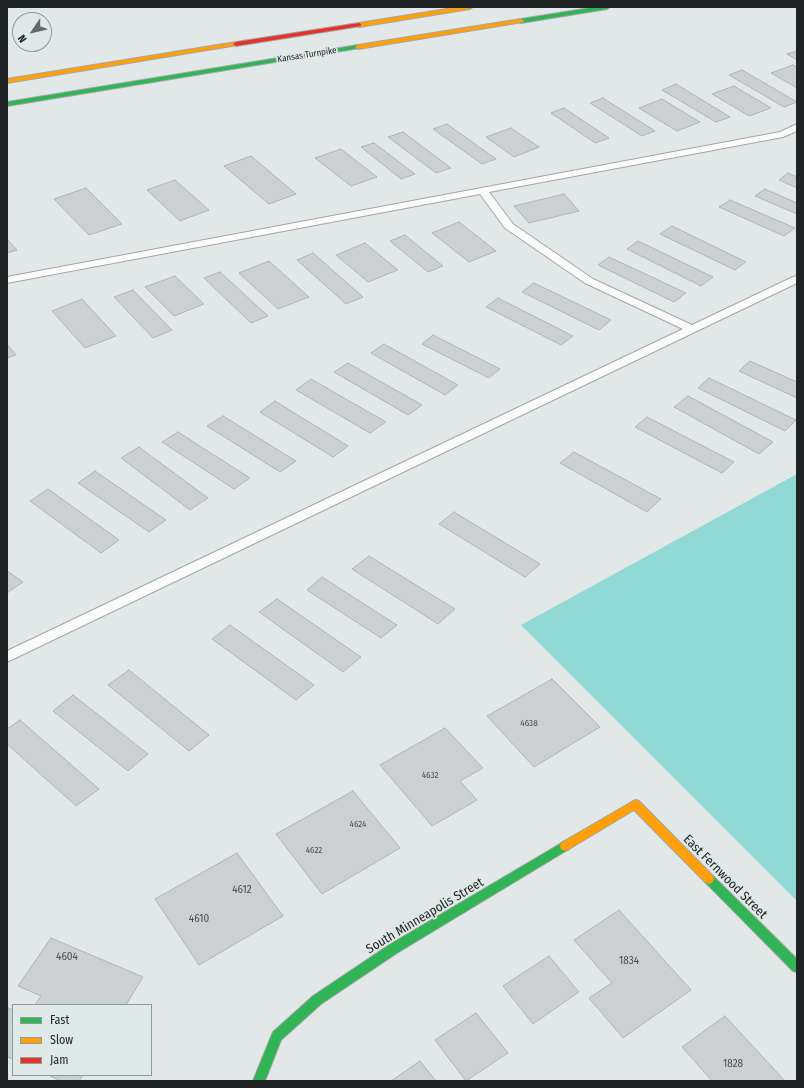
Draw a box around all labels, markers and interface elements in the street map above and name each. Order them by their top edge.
north arrow [12,12,52,52]
text: N [15,32,30,45]
street label: Kansas Turnpike [277,45,337,65]
house number: 4638 [520,718,538,728]
house number: 4632 [422,770,438,780]
house number: 4624 [350,819,366,829]
street label: East Fernwood Street [680,832,770,922]
house number: 4622 [306,845,322,855]
street label: South Minneapolis Street [363,875,487,957]
house number: 4612 [232,883,252,897]
house number: 4610 [189,912,209,926]
house number: 4604 [56,950,78,964]
house number: 1834 [619,954,639,968]
legend [12,1004,152,1076]
text: Fast [50,1013,69,1027]
text: Slow [50,1033,73,1047]
text: Jam [50,1053,68,1067]
house number: 1828 [723,1057,743,1071]

